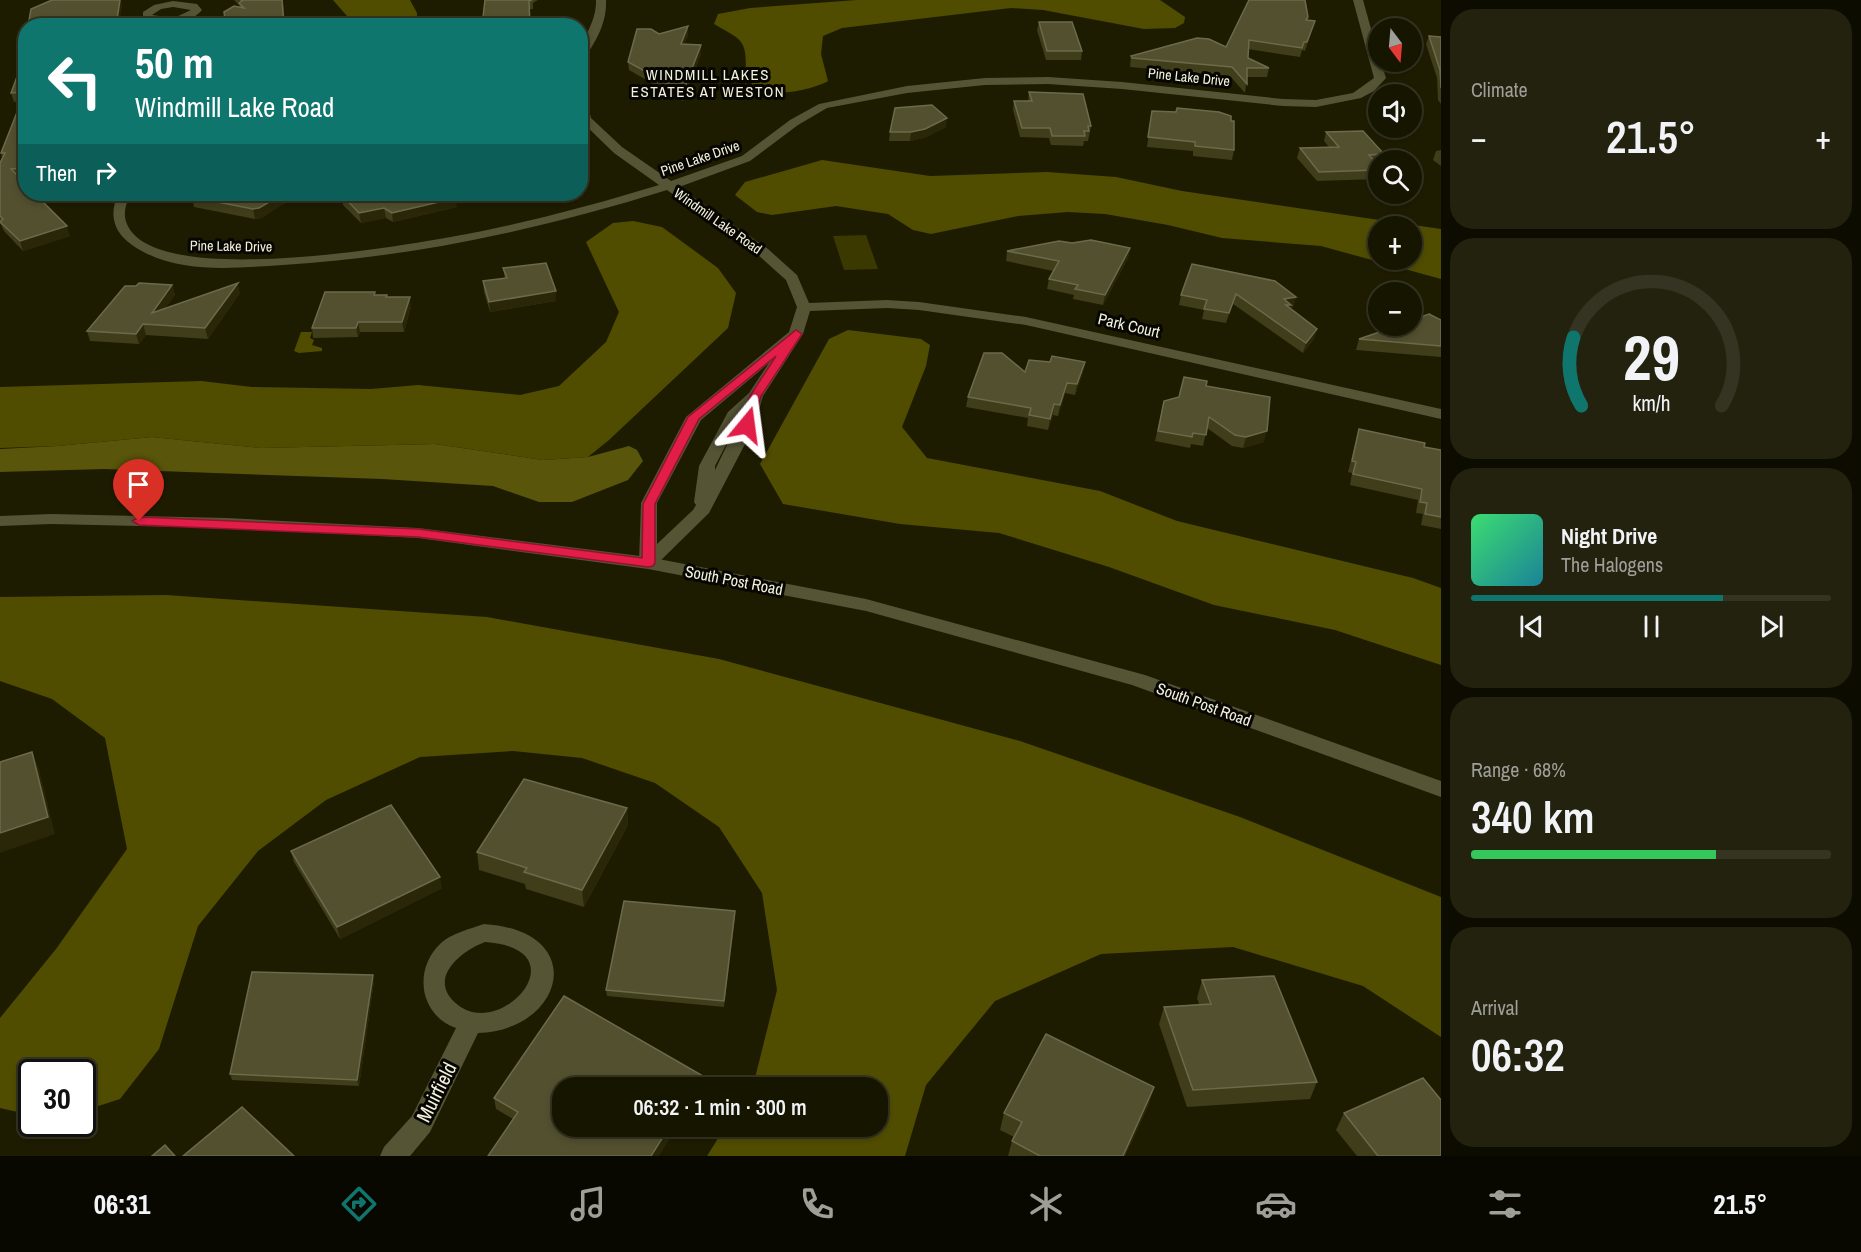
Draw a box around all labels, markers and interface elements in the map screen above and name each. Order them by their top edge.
north arrow [1368,18,1422,72]
map controls [1368,18,1422,336]
text: 50 m [135,35,214,91]
icon: left [36,42,114,120]
district label: WINDMILL LAKES ESTATES AT WESTON [631,64,785,102]
street label: Pine Lake Drive [1147,64,1231,90]
text: Climate [1471,76,1528,103]
button: sound [1368,84,1422,138]
text: Windmill Lake Road [135,89,334,125]
text: 21.5° [1606,106,1696,167]
text: − [1471,115,1487,159]
text: + [1815,115,1831,159]
street label: Pine Lake Drive [658,136,742,180]
button: search [1368,150,1422,204]
icon: right [89,156,122,189]
text: Then [36,158,77,188]
street label: Windmill Lake Road [670,184,766,258]
button: + [1368,216,1422,270]
street label: Pine Lake Drive [190,236,272,256]
button: − [1368,282,1422,336]
street label: Park Court [1096,307,1162,343]
text: 29 [1623,315,1679,399]
text: km/h [1632,389,1670,418]
position arrow [715,393,779,457]
pin [113,459,164,521]
icon: arrive [122,468,155,501]
text: Night Drive [1561,521,1657,551]
text: The Halogens [1561,551,1663,578]
street label: South Post Road [683,560,785,600]
icon: previous [1515,610,1548,643]
icon: pause [1635,610,1668,643]
icon: next [1755,610,1788,643]
street label: South Post Road [1154,677,1254,731]
text: Range · 68% [1471,756,1566,783]
text: 340 km [1471,786,1595,847]
text: Arrival [1471,994,1518,1021]
text: 06:32 [1471,1024,1565,1085]
street label: Muirfield [409,1057,463,1127]
speed limit sign: 30 [18,1059,96,1137]
text: 06:32 · 1 min · 300 m [633,1092,807,1122]
icon: directions [338,1183,380,1225]
icon: music [567,1183,609,1225]
icon: phone [796,1183,838,1225]
icon: climate [1025,1183,1067,1225]
icon: car [1255,1183,1297,1225]
icon: filters [1484,1183,1526,1225]
text: 06:31 [94,1186,150,1222]
text: 21.5° [1713,1186,1767,1222]

